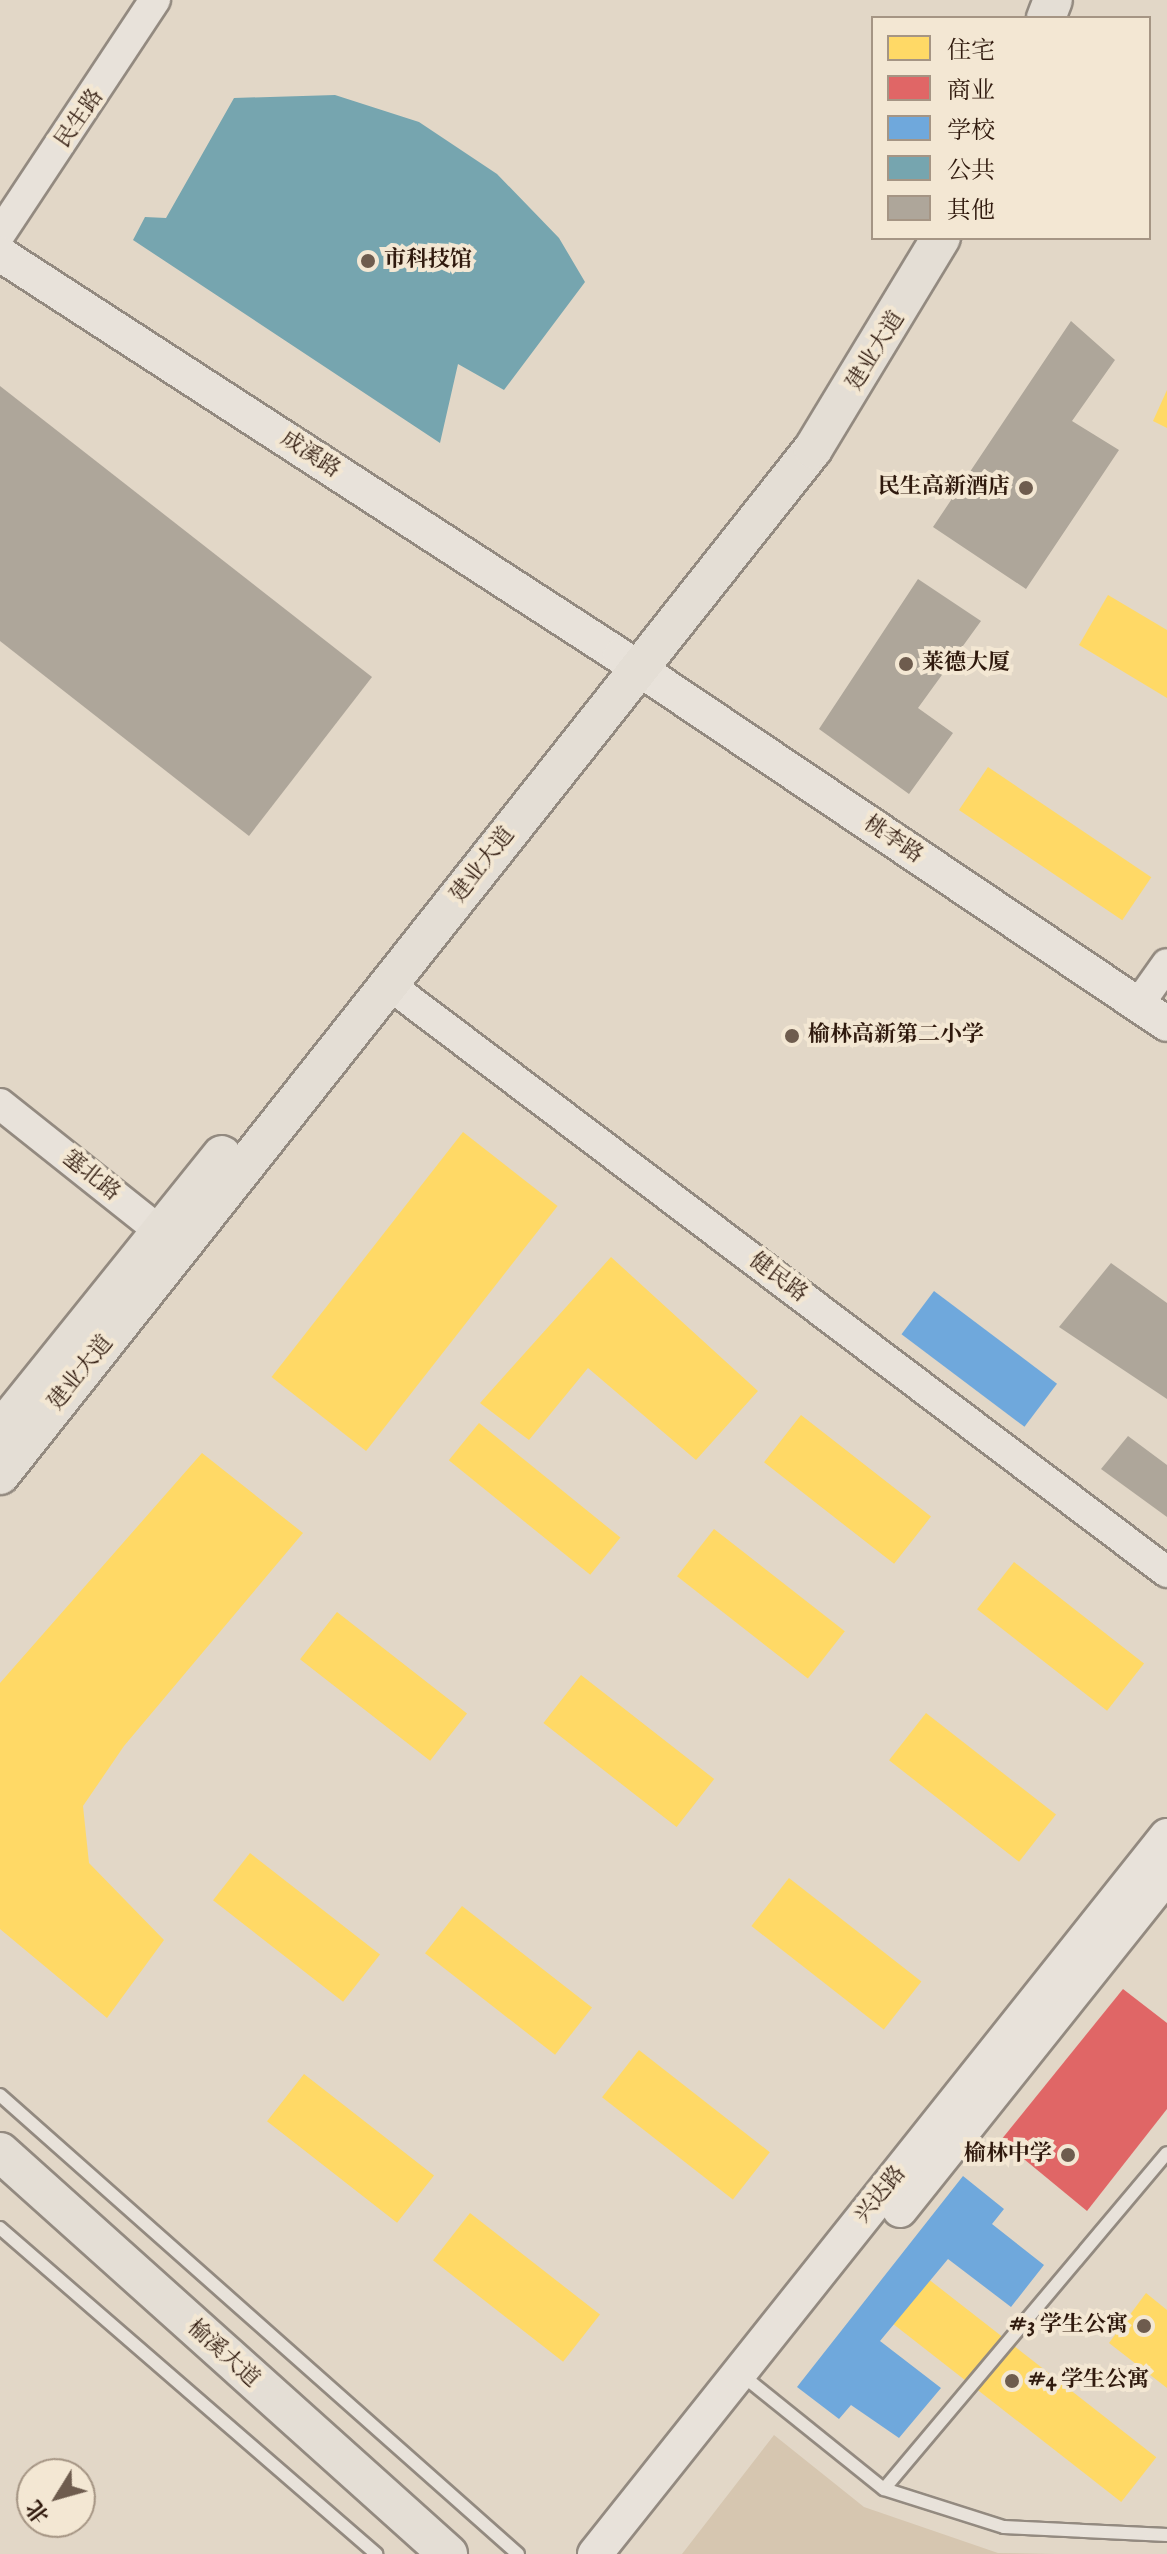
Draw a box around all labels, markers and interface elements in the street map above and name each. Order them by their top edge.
legend [871,16,1151,240]
text: 住宅 [947,36,995,67]
text: 商业 [947,76,995,107]
street label: 民生路 [50,84,110,154]
text: 学校 [947,116,995,147]
text: 公共 [947,156,995,187]
text: 其他 [947,196,995,227]
place label: 市科技馆 [384,248,472,274]
marker: 市科技馆 [359,252,377,270]
street label: 建业大道 [841,307,911,395]
street label: 成溪路 [275,426,345,484]
place label: 民生高新酒店 [878,475,1010,501]
marker: 民生高新酒店 [1017,479,1035,497]
place label: 莱德大厦 [922,651,1010,677]
marker: 莱德大厦 [897,655,915,673]
street label: 桃李路 [858,811,928,869]
street label: 建业大道 [446,822,520,908]
place label: 榆林高新第二小学 [808,1023,984,1049]
marker: 榆林高新第二小学 [783,1027,801,1045]
street label: 塞北路 [57,1145,125,1207]
street label: 健民路 [744,1248,812,1308]
street label: 建业大道 [43,1330,119,1416]
place label: 榆林中学 [964,2142,1052,2168]
marker: 榆林中学 [1059,2146,1077,2164]
street label: 兴达路 [850,2161,912,2229]
place label: #3 学生公寓 [1009,2313,1128,2339]
street label: 榆溪大道 [181,2315,265,2393]
marker: #3 学生公寓 [1135,2317,1153,2335]
place label: #4 学生公寓 [1028,2368,1149,2394]
marker: #4 学生公寓 [1003,2372,1021,2390]
north arrow [16,2458,96,2538]
text: 北 [21,2494,56,2528]

